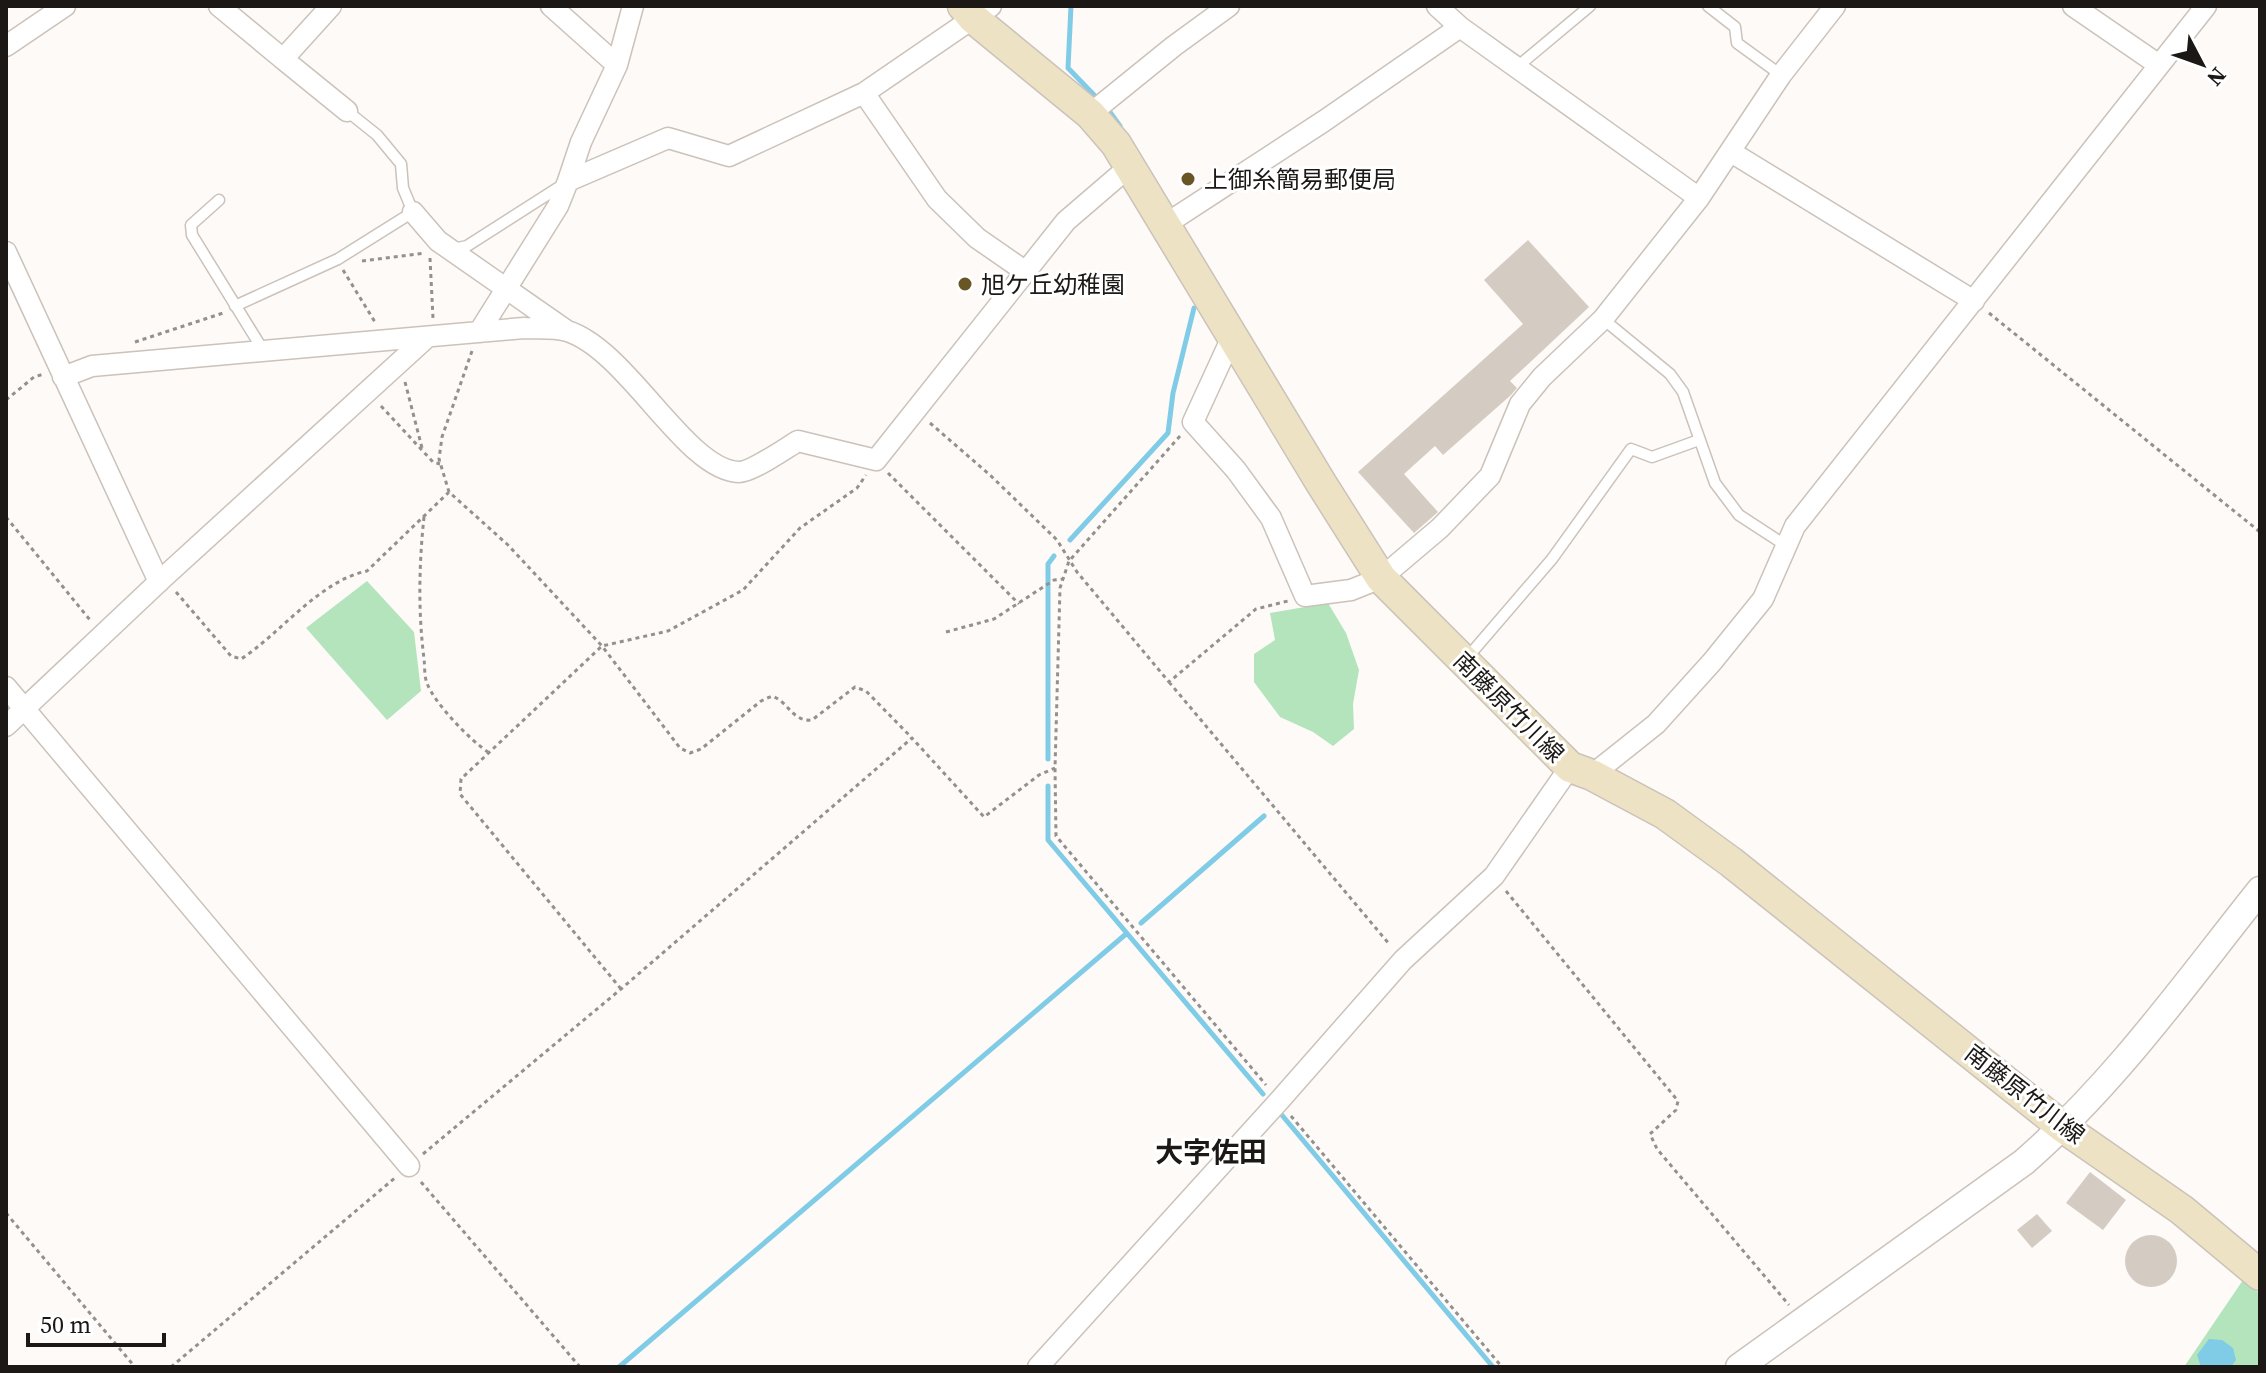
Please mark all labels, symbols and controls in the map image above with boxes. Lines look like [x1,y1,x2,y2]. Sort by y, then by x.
north arrow [2162,24,2242,104]
text: N [2201,61,2234,93]
place label: 上御糸簡易郵便局 [1204,163,1396,196]
marker: 上御糸簡易郵便局 [1179,170,1197,188]
place label: 旭ケ丘幼稚園 [981,268,1125,301]
marker: 旭ケ丘幼稚園 [956,275,974,293]
street label: 南藤原竹川線 [1446,644,1572,770]
street label: 南藤原竹川線 [1958,1037,2092,1151]
district label: 大字佐田 [1155,1133,1267,1171]
scale bar [28,1297,164,1347]
text: 50 m [40,1308,91,1341]

